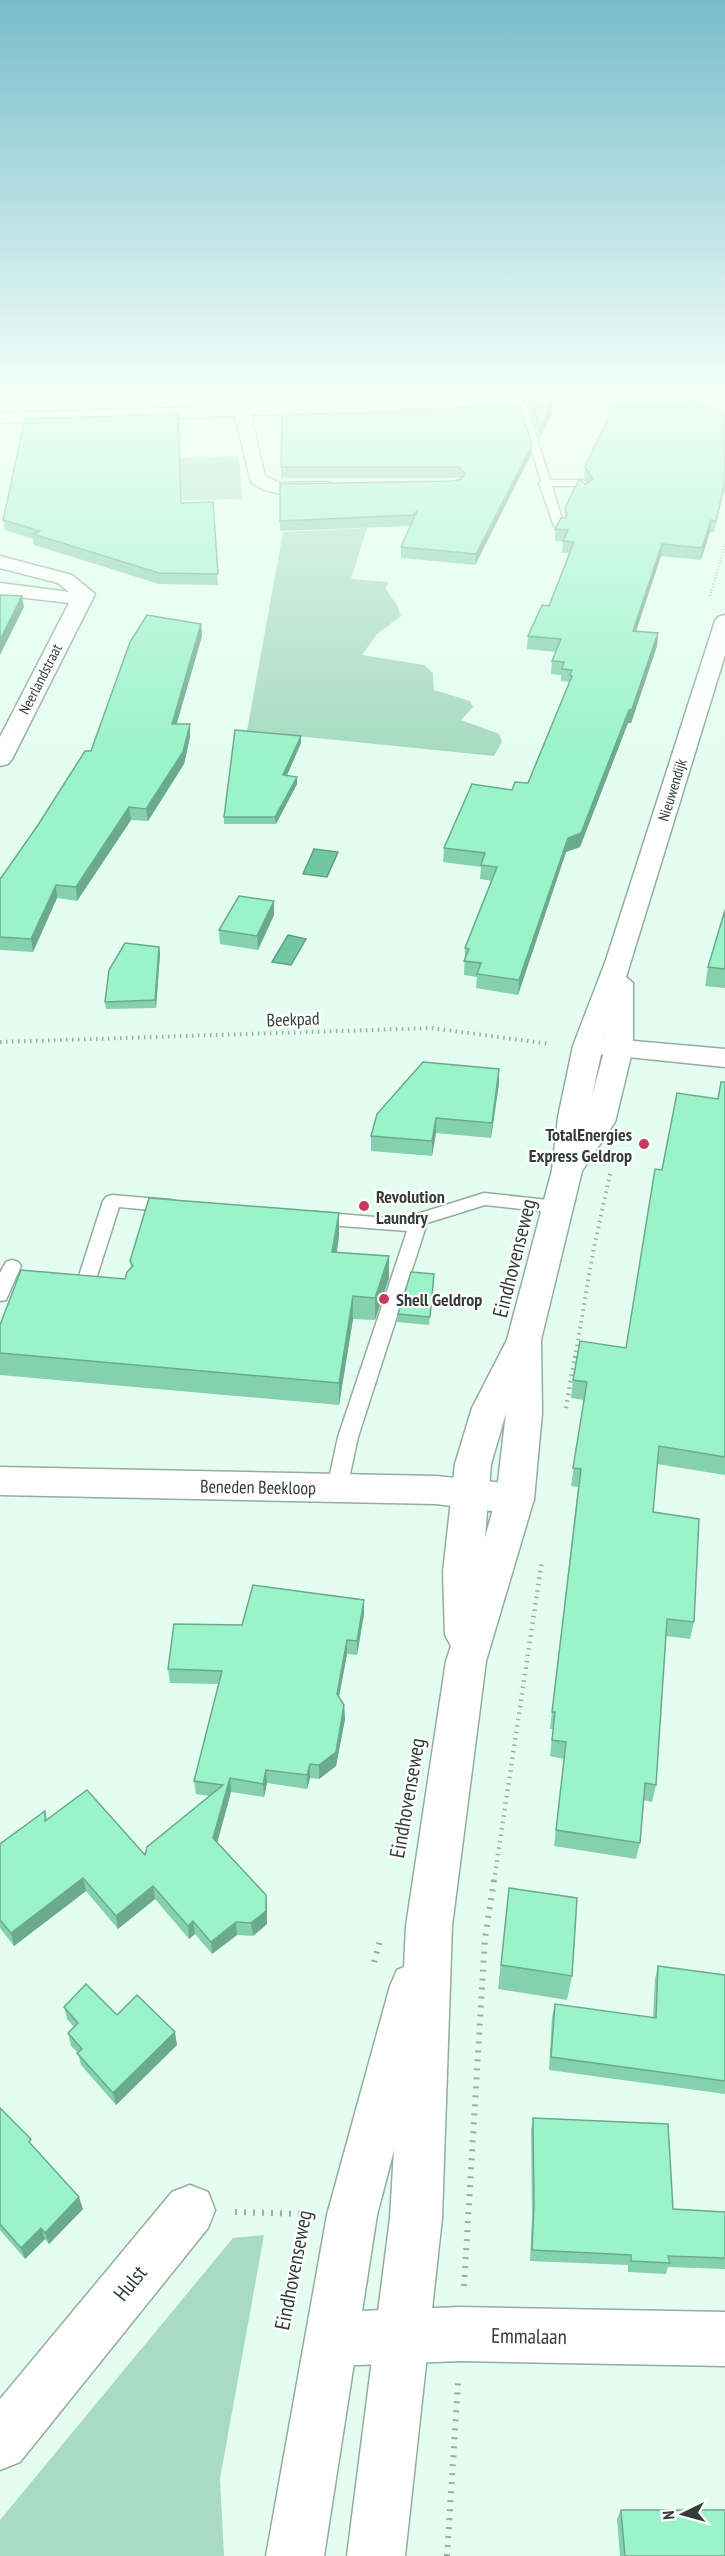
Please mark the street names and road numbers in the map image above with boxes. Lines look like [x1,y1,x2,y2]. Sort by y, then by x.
street label: Neerlandstraat [14,641,66,717]
street label: Nieuwendijk [654,756,691,824]
street label: Beekpad [266,1007,320,1031]
street label: Eindhovenseweg [486,1196,542,1320]
street label: Beneden Beekloop [200,1474,316,1500]
street label: Eindhovenseweg [383,1736,431,1860]
street label: Eindhovenseweg [268,2208,318,2332]
street label: Hulst [108,2260,153,2306]
street label: Emmalaan [491,2322,567,2350]

